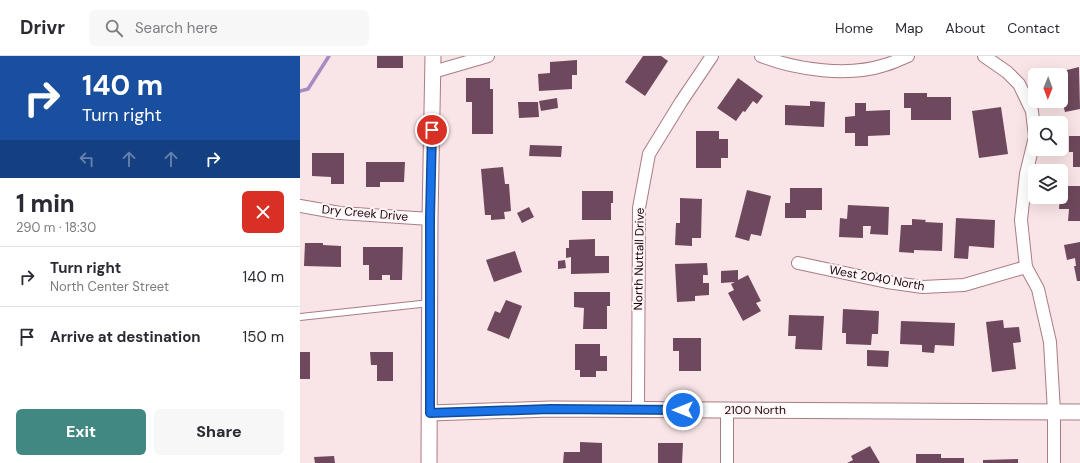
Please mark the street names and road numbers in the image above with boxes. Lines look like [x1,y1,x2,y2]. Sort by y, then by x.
street label: Dry Creek Drive [321,201,409,225]
street label: North Nuttall Drive [630,207,648,310]
street label: West 2040 North [828,262,926,294]
street label: 2100 North [724,402,786,418]

